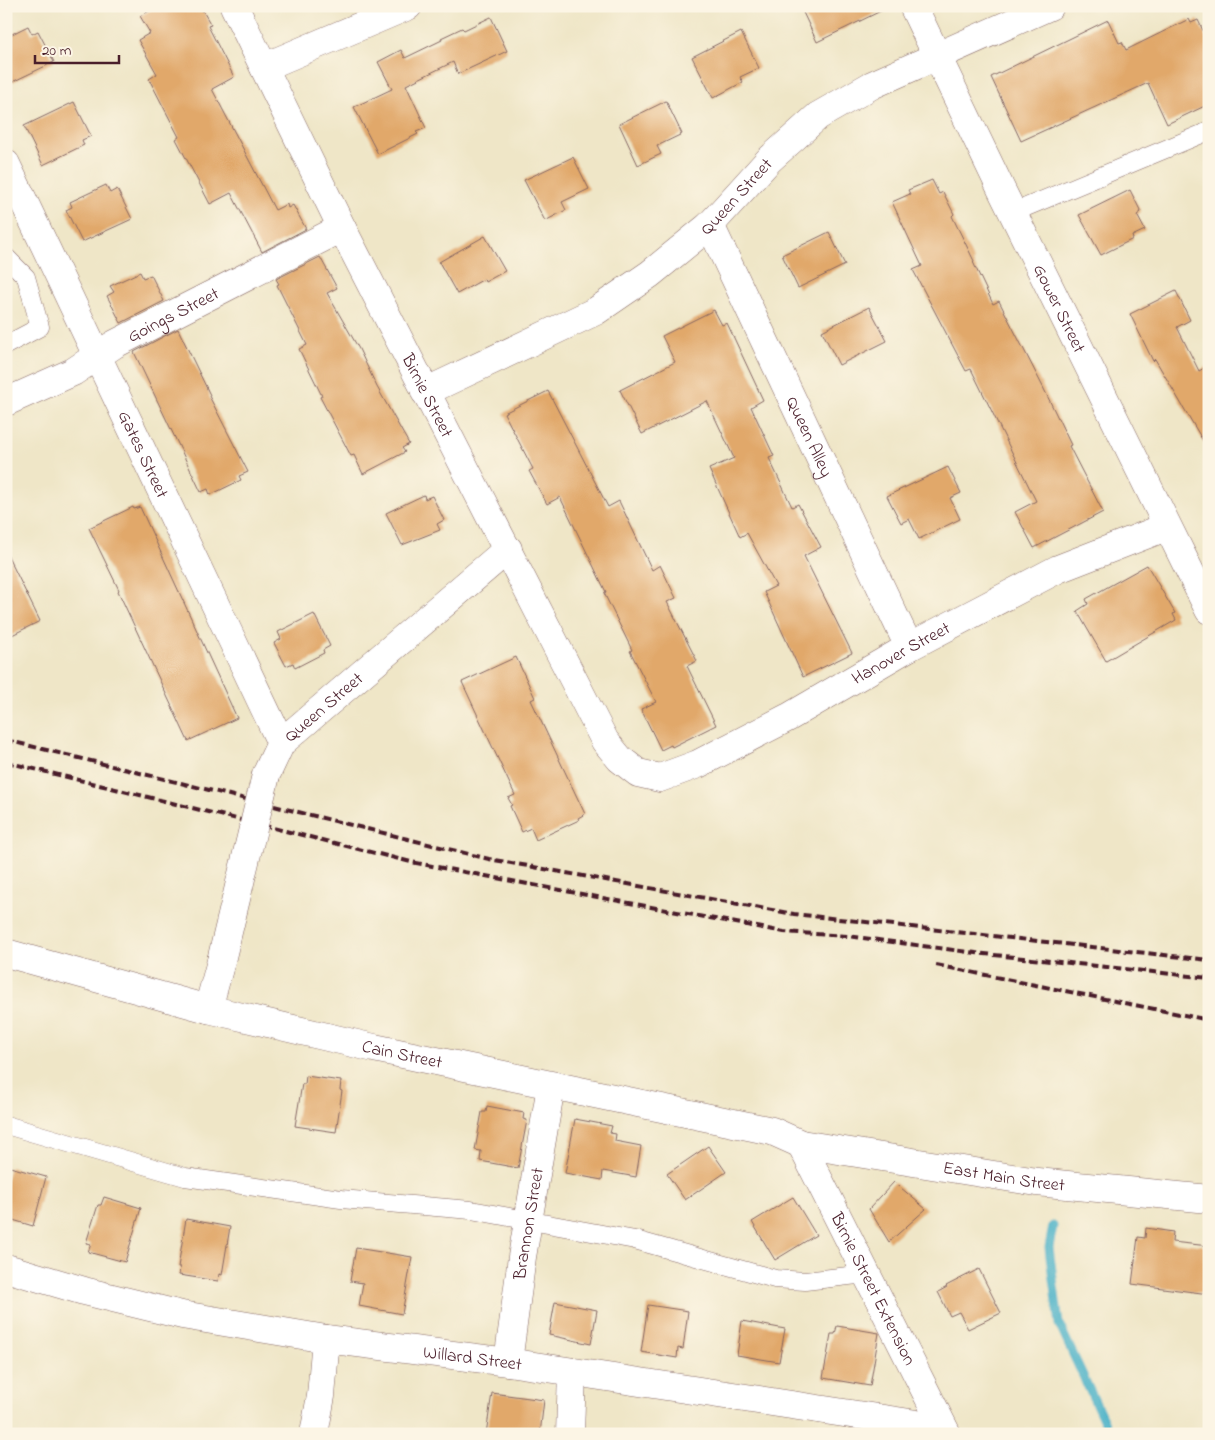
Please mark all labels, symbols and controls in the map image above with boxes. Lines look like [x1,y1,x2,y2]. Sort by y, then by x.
scale bar [35,32,119,64]
text: 20 m [42,40,72,62]
street label: Queen Street [696,153,780,243]
street label: Gower Street [1025,260,1091,358]
street label: Goings Street [123,282,224,350]
street label: Birnie Street [393,349,458,443]
street label: Queen Alley [778,393,838,482]
street label: Gates Street [110,407,174,503]
street label: Hanover Street [847,616,956,693]
street label: Queen Street [279,667,370,750]
street label: Cain Street [359,1035,444,1077]
street label: East Main Street [941,1156,1066,1200]
street label: Brannon Street [508,1166,552,1282]
street label: Birnie Street Extension [822,1208,922,1371]
street label: Willard Street [421,1340,524,1379]

